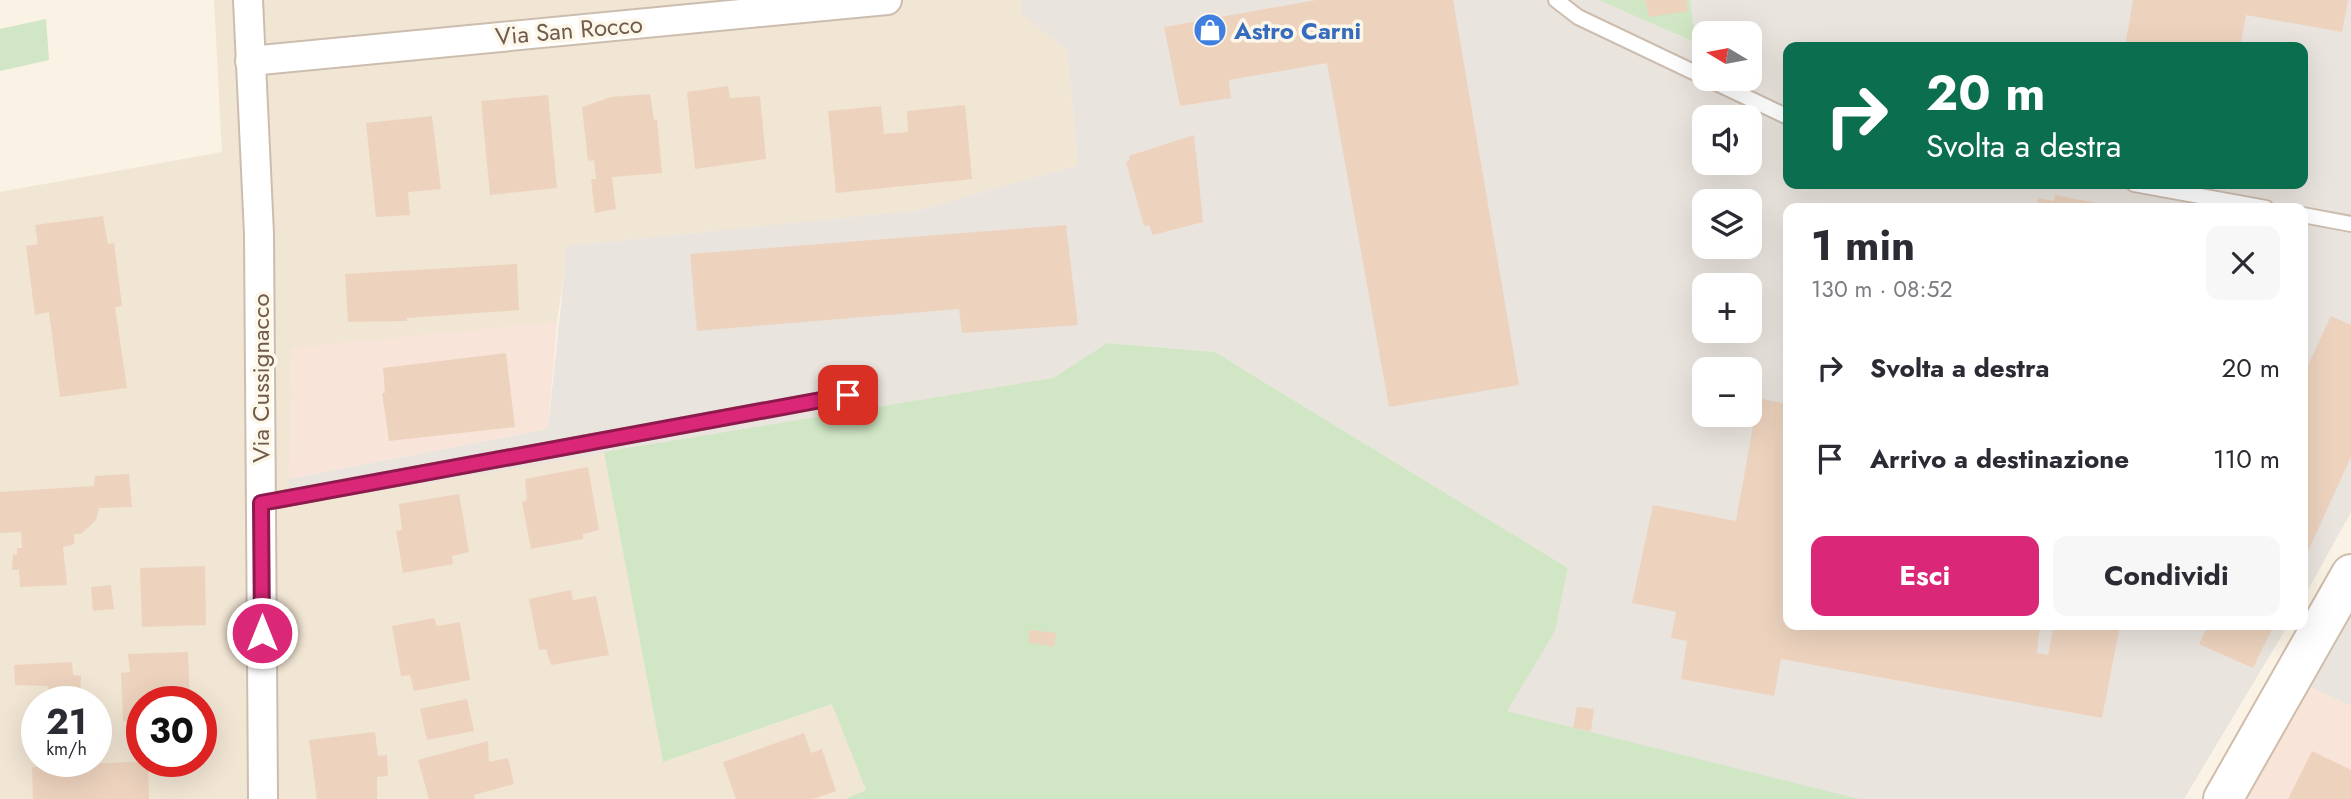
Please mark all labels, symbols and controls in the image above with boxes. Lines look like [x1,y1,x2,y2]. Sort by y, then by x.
street label: Via San Rocco [494,6,644,54]
shop icon: Astro Carni [1191,11,1229,49]
place label: Astro Carni [1233,13,1361,48]
north arrow [1692,21,1762,91]
map controls [1692,21,1762,427]
text: 20 m [1926,58,2045,128]
icon: right [1811,70,1902,161]
button: sound [1692,105,1762,175]
text: Svolta a destra [1926,123,2121,169]
button: layers [1692,189,1762,259]
text: 1 min [1811,215,1915,276]
button: close [2206,226,2280,300]
text: 130 m · 08:52 [1811,272,1953,306]
button: + [1692,273,1762,343]
street label: Via Cussignacco [243,293,278,463]
icon: right [1811,349,1849,387]
text: Svolta a destra [1870,349,2050,387]
text: 20 m [2222,349,2280,387]
button: − [1692,357,1762,427]
pin [818,365,878,425]
icon: arrive [829,376,867,414]
icon: arrive [1811,440,1849,478]
text: Arrivo a destinazione [1870,440,2129,478]
text: 110 m [2213,440,2280,478]
button: Esci [1811,536,2039,616]
button: Condividi [2053,536,2280,616]
position arrow [225,596,299,670]
speed limit sign: 30 [126,686,217,777]
text: 21 [46,697,87,747]
text: km/h [46,736,87,762]

